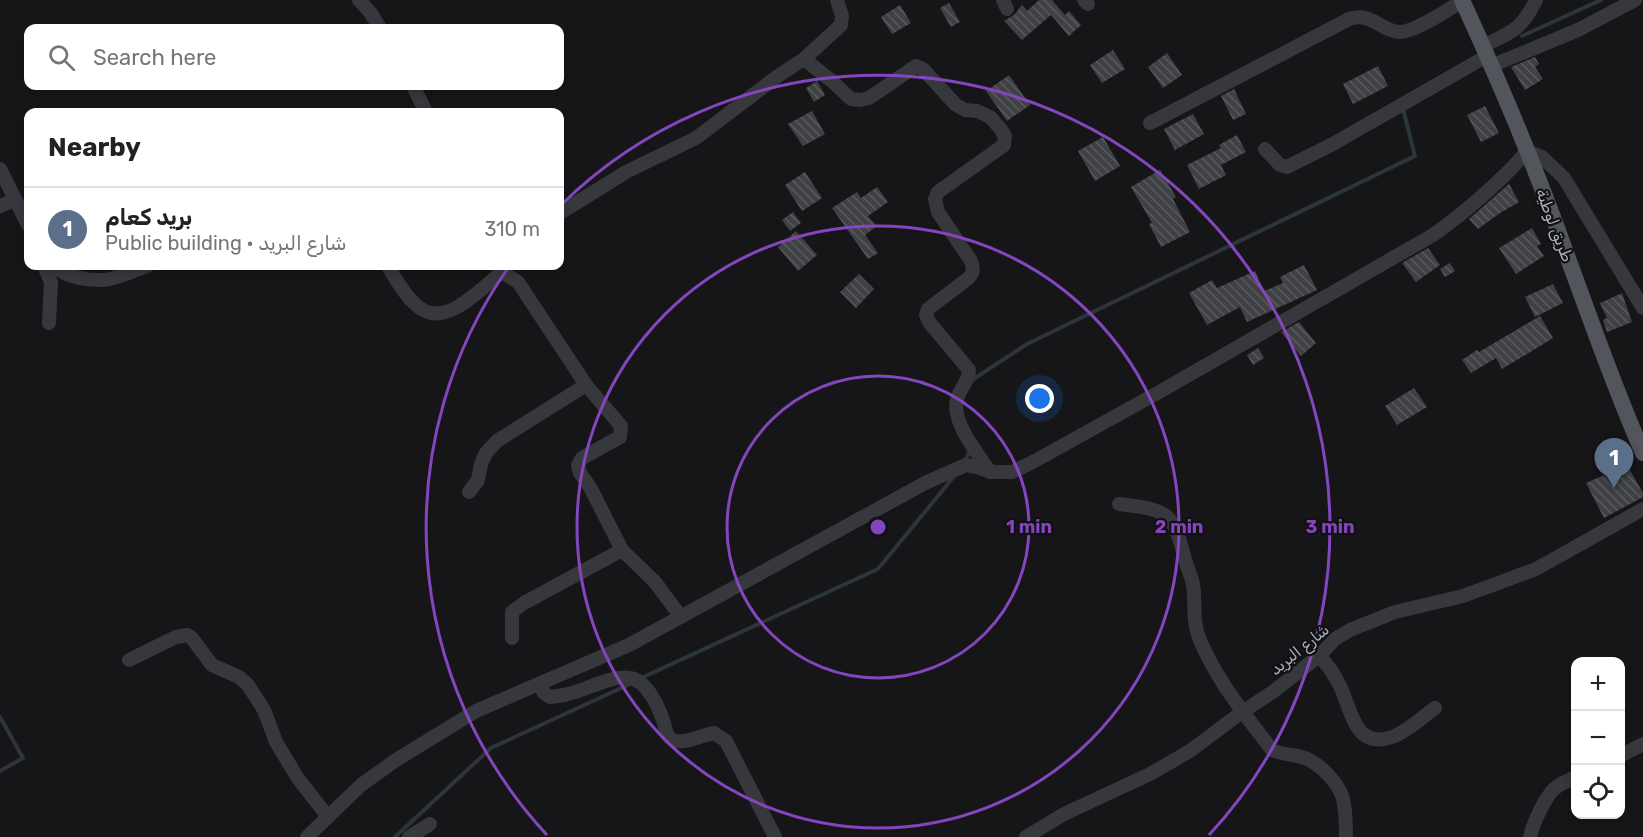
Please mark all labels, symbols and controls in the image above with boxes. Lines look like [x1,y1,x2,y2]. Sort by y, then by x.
search box [24,24,564,90]
icon: search [45,41,78,74]
text: Search here [93,44,216,71]
text: Nearby [48,132,141,163]
street label: طريق لوطية [1531,186,1577,265]
text: بريد كعام [105,204,192,231]
text: 1 [63,217,72,241]
text: 310 m [484,217,540,241]
text: Public building · شارع البريد [105,231,347,255]
your location [1025,384,1054,413]
pin: 1 [1594,438,1634,488]
text: 1 min [1006,516,1052,538]
text: 2 min [1155,516,1203,538]
text: 3 min [1306,516,1354,538]
centre of rings [868,517,888,537]
street label: شارع البريد [1266,620,1334,681]
map controls [1571,657,1625,819]
button: + [1571,657,1625,711]
button: − [1571,711,1625,765]
button: locate [1571,765,1625,819]

